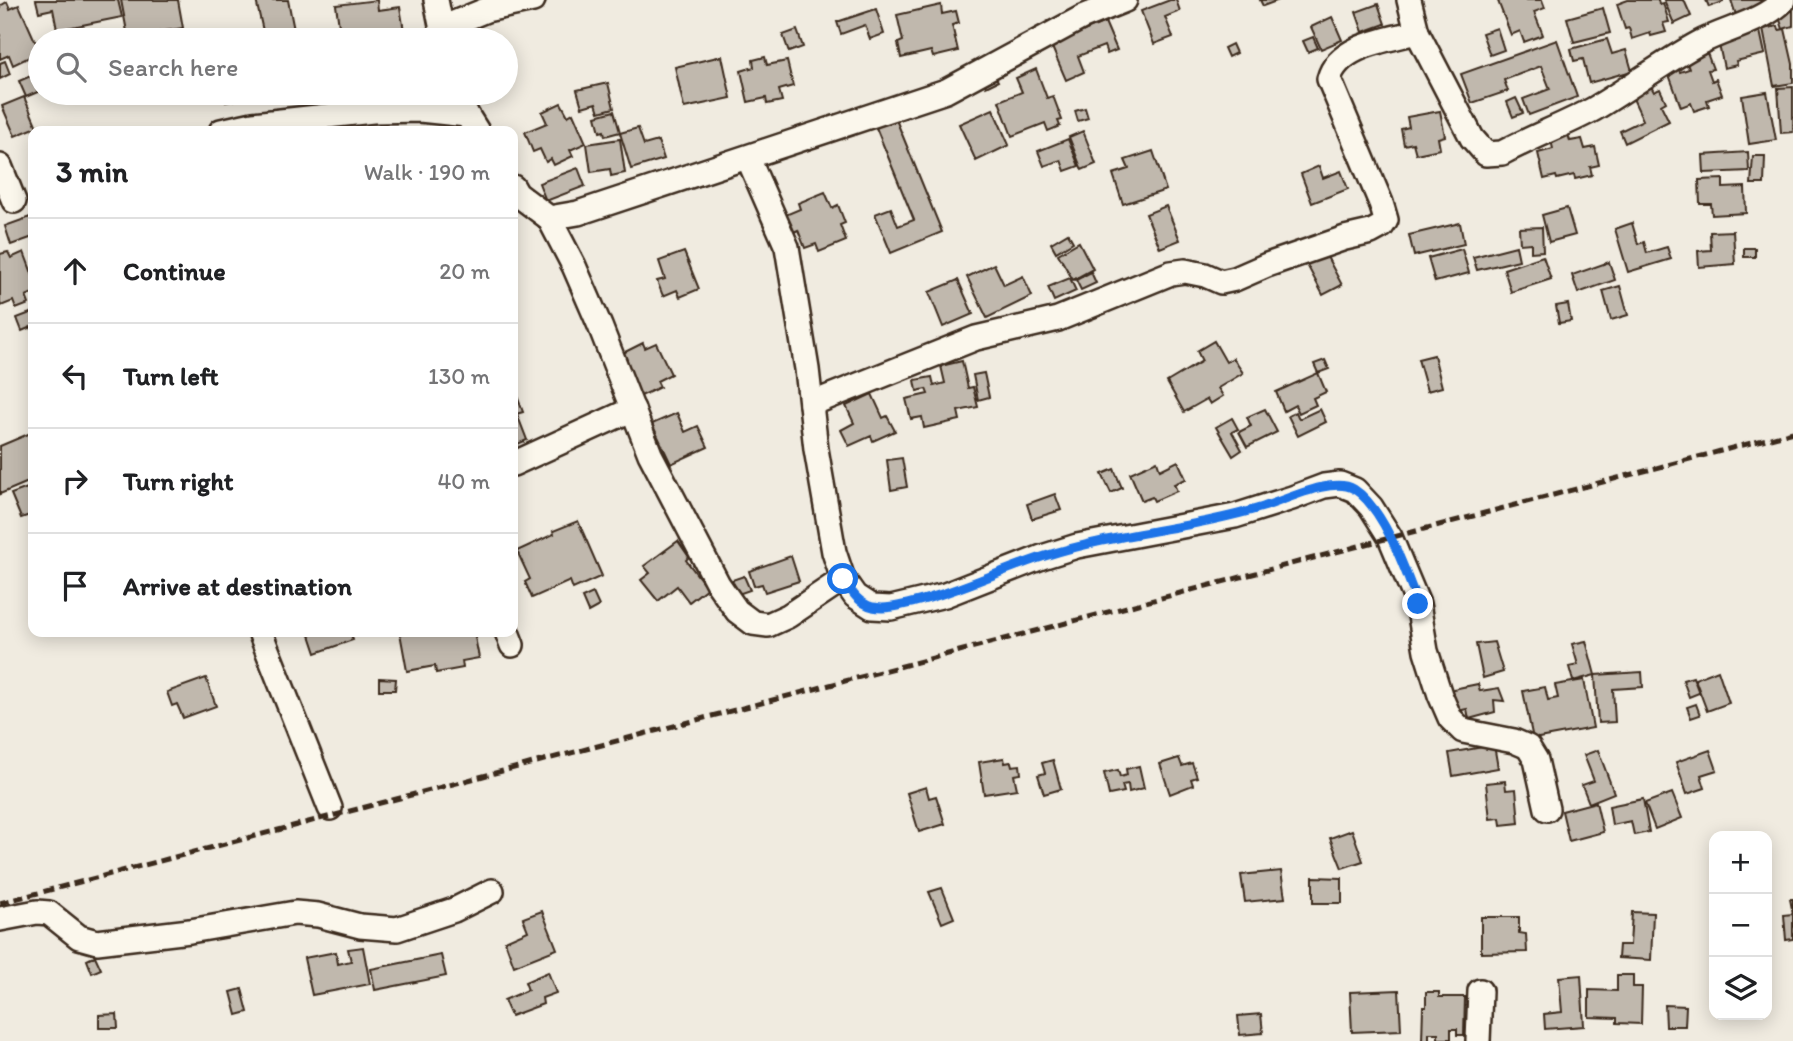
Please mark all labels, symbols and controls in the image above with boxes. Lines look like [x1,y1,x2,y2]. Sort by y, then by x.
search box [28,28,518,105]
icon: search [52,48,90,86]
text: Search here [108,51,238,83]
text: 3 min [56,153,128,190]
text: Walk · 190 m [364,158,490,186]
icon: ahead [56,252,94,290]
text: Continue [123,255,226,287]
text: 20 m [439,257,490,285]
icon: left [56,357,94,395]
text: Turn left [123,360,219,392]
text: 130 m [428,362,490,390]
icon: right [56,462,94,500]
text: Turn right [123,465,234,497]
text: 40 m [437,467,490,495]
route start [827,563,858,594]
icon: arrive [56,567,94,605]
text: Arrive at destination [123,570,352,602]
route end [1402,588,1433,619]
map controls [1709,831,1772,1020]
button: + [1709,831,1772,894]
button: − [1709,894,1772,957]
button: layers [1709,957,1772,1020]

